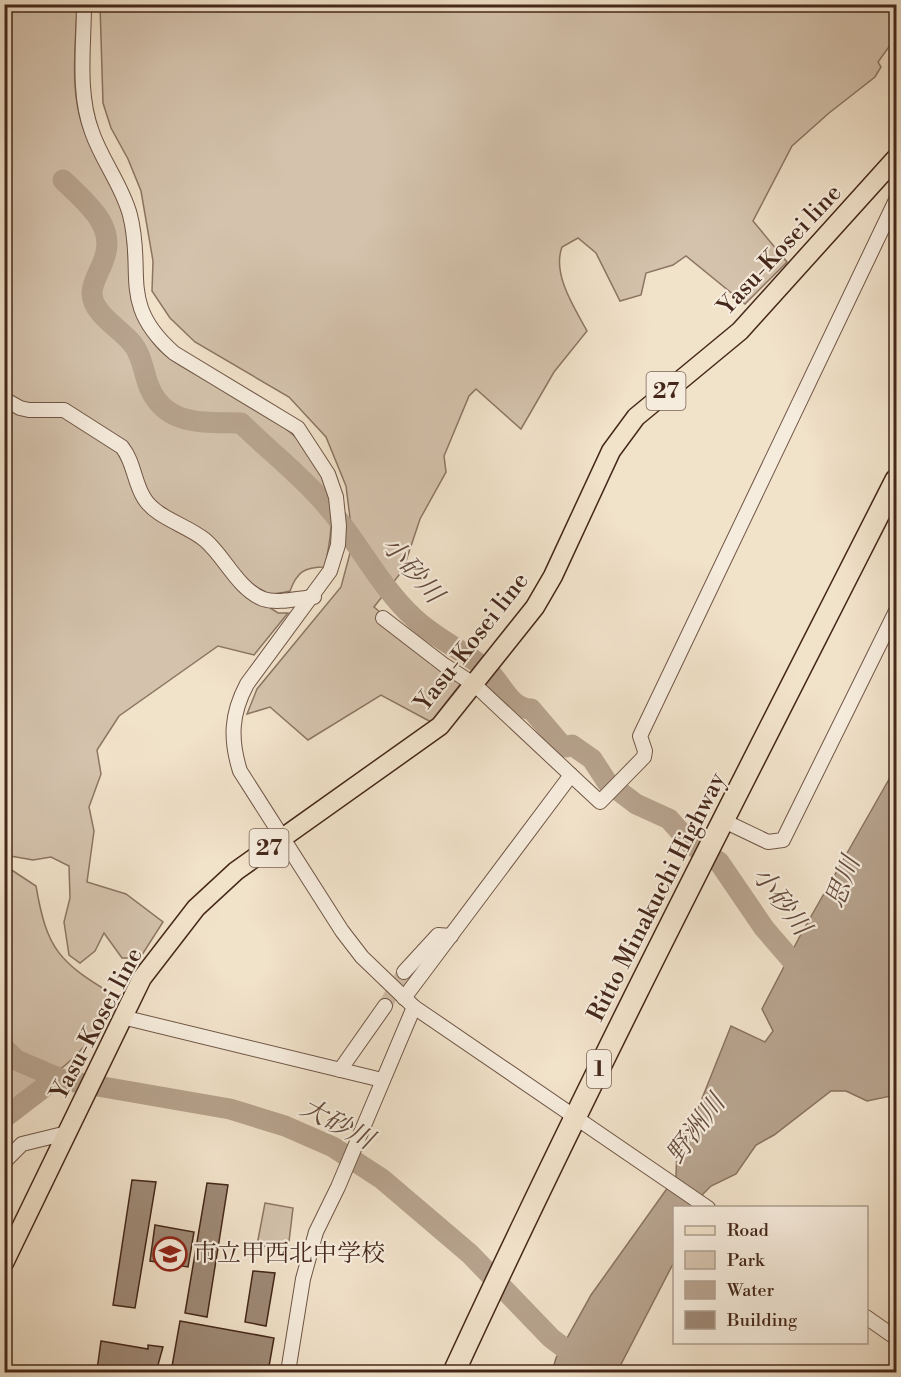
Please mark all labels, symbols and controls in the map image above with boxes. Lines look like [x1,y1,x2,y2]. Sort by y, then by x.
street label: Yasu-Kosei line [710,178,848,323]
road number: 27 [646,372,686,410]
water label: 小砂川 [374,530,452,612]
street label: Yasu-Kosei line [407,567,536,719]
street label: Ritto Minakuchi Highway [581,767,733,1026]
road number: 27 [250,829,288,867]
water label: 思川 [819,849,868,912]
water label: 小砂川 [745,860,819,944]
street label: Yasu-Kosei line [43,943,150,1107]
road number: 1 [587,1050,611,1088]
water label: 野洲川 [660,1086,734,1170]
water label: 大砂川 [295,1092,382,1158]
legend [673,1206,868,1344]
text: Road [727,1219,770,1242]
school or university icon: 市立甲西北中学校 [152,1236,188,1272]
place label: 市立甲西北中学校 [193,1239,385,1269]
text: Park [727,1249,766,1272]
text: Water [726,1279,775,1302]
text: Building [726,1309,798,1332]

